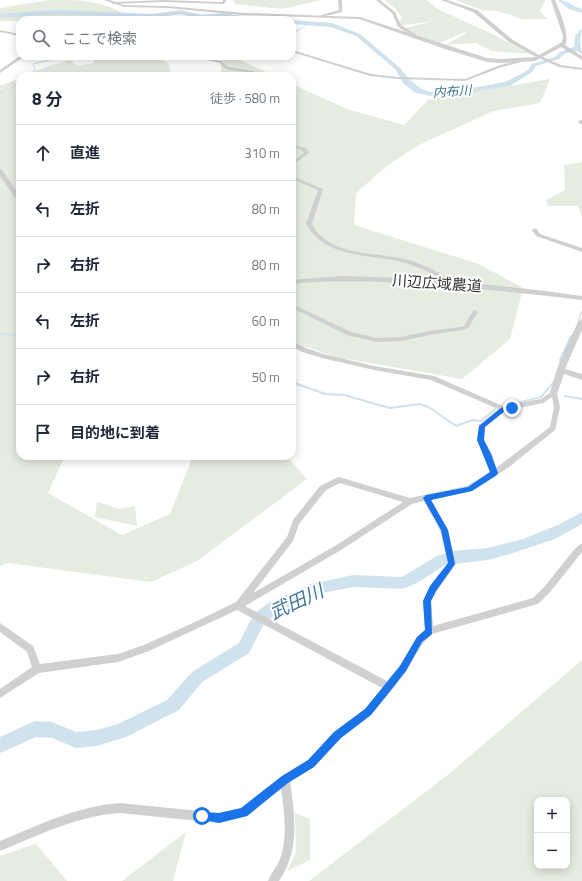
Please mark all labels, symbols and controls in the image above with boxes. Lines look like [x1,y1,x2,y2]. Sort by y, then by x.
search box [16,16,296,60]
icon: search [30,27,52,49]
text: ここで検索 [62,27,137,50]
water label: 内布川 [432,80,474,102]
text: 8 分 [32,86,62,112]
text: 徒歩 · 580 m [210,88,280,108]
text: 直進 [70,141,100,164]
icon: ahead [32,142,54,164]
text: 310 m [244,143,280,163]
text: 左折 [70,197,100,220]
icon: left [32,198,54,220]
text: 80 m [252,199,280,219]
text: 右折 [70,253,100,276]
icon: right [32,254,54,276]
text: 80 m [252,255,280,275]
street label: 川辺広域農道 [391,268,483,298]
text: 左折 [70,309,100,332]
icon: left [32,310,54,332]
text: 60 m [252,311,280,331]
text: 右折 [70,365,100,388]
icon: right [32,366,54,388]
text: 50 m [252,367,280,387]
route end [503,399,521,417]
text: 目的地に到着 [70,421,160,444]
icon: arrive [32,422,54,444]
water label: 武田川 [264,575,330,626]
map controls [534,797,570,869]
button: + [534,797,570,833]
route start [193,807,211,825]
button: − [534,833,570,869]

